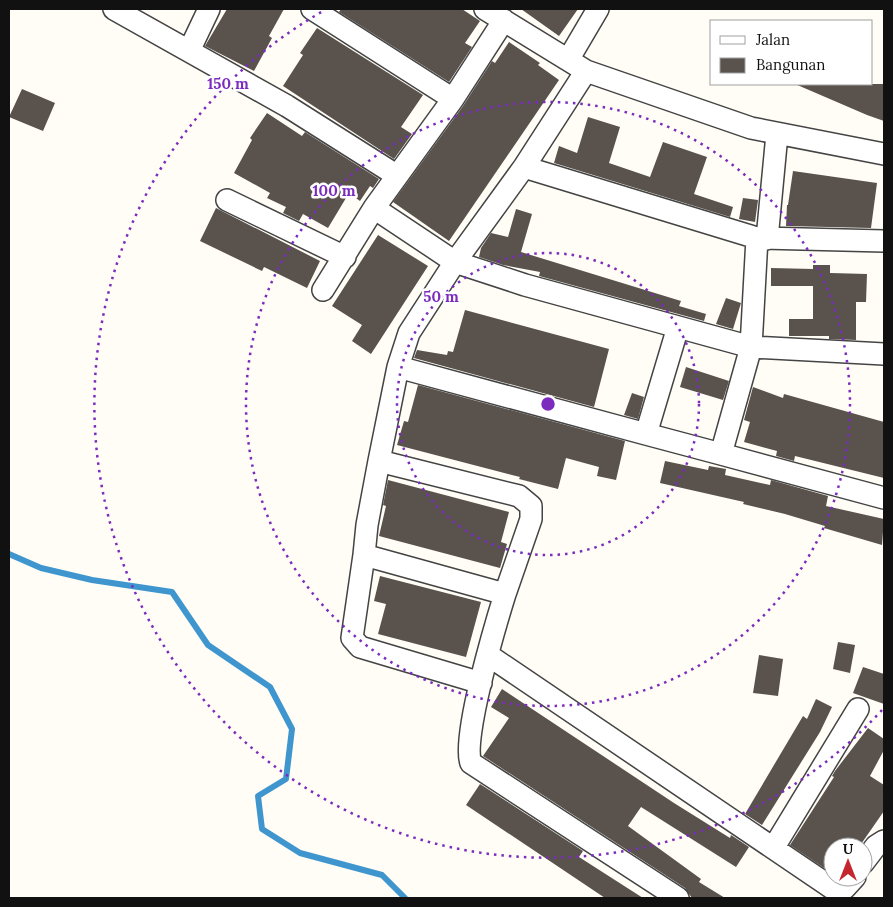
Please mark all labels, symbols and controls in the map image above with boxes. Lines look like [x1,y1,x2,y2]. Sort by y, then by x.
legend [710,20,873,85]
text: Jalan [755,30,790,49]
text: Bangunan [756,55,825,74]
text: 150 m [207,74,249,93]
text: 100 m [313,181,356,200]
text: 50 m [423,287,459,306]
centre of rings [539,395,557,413]
north arrow [823,837,873,887]
text: U [843,840,854,858]

